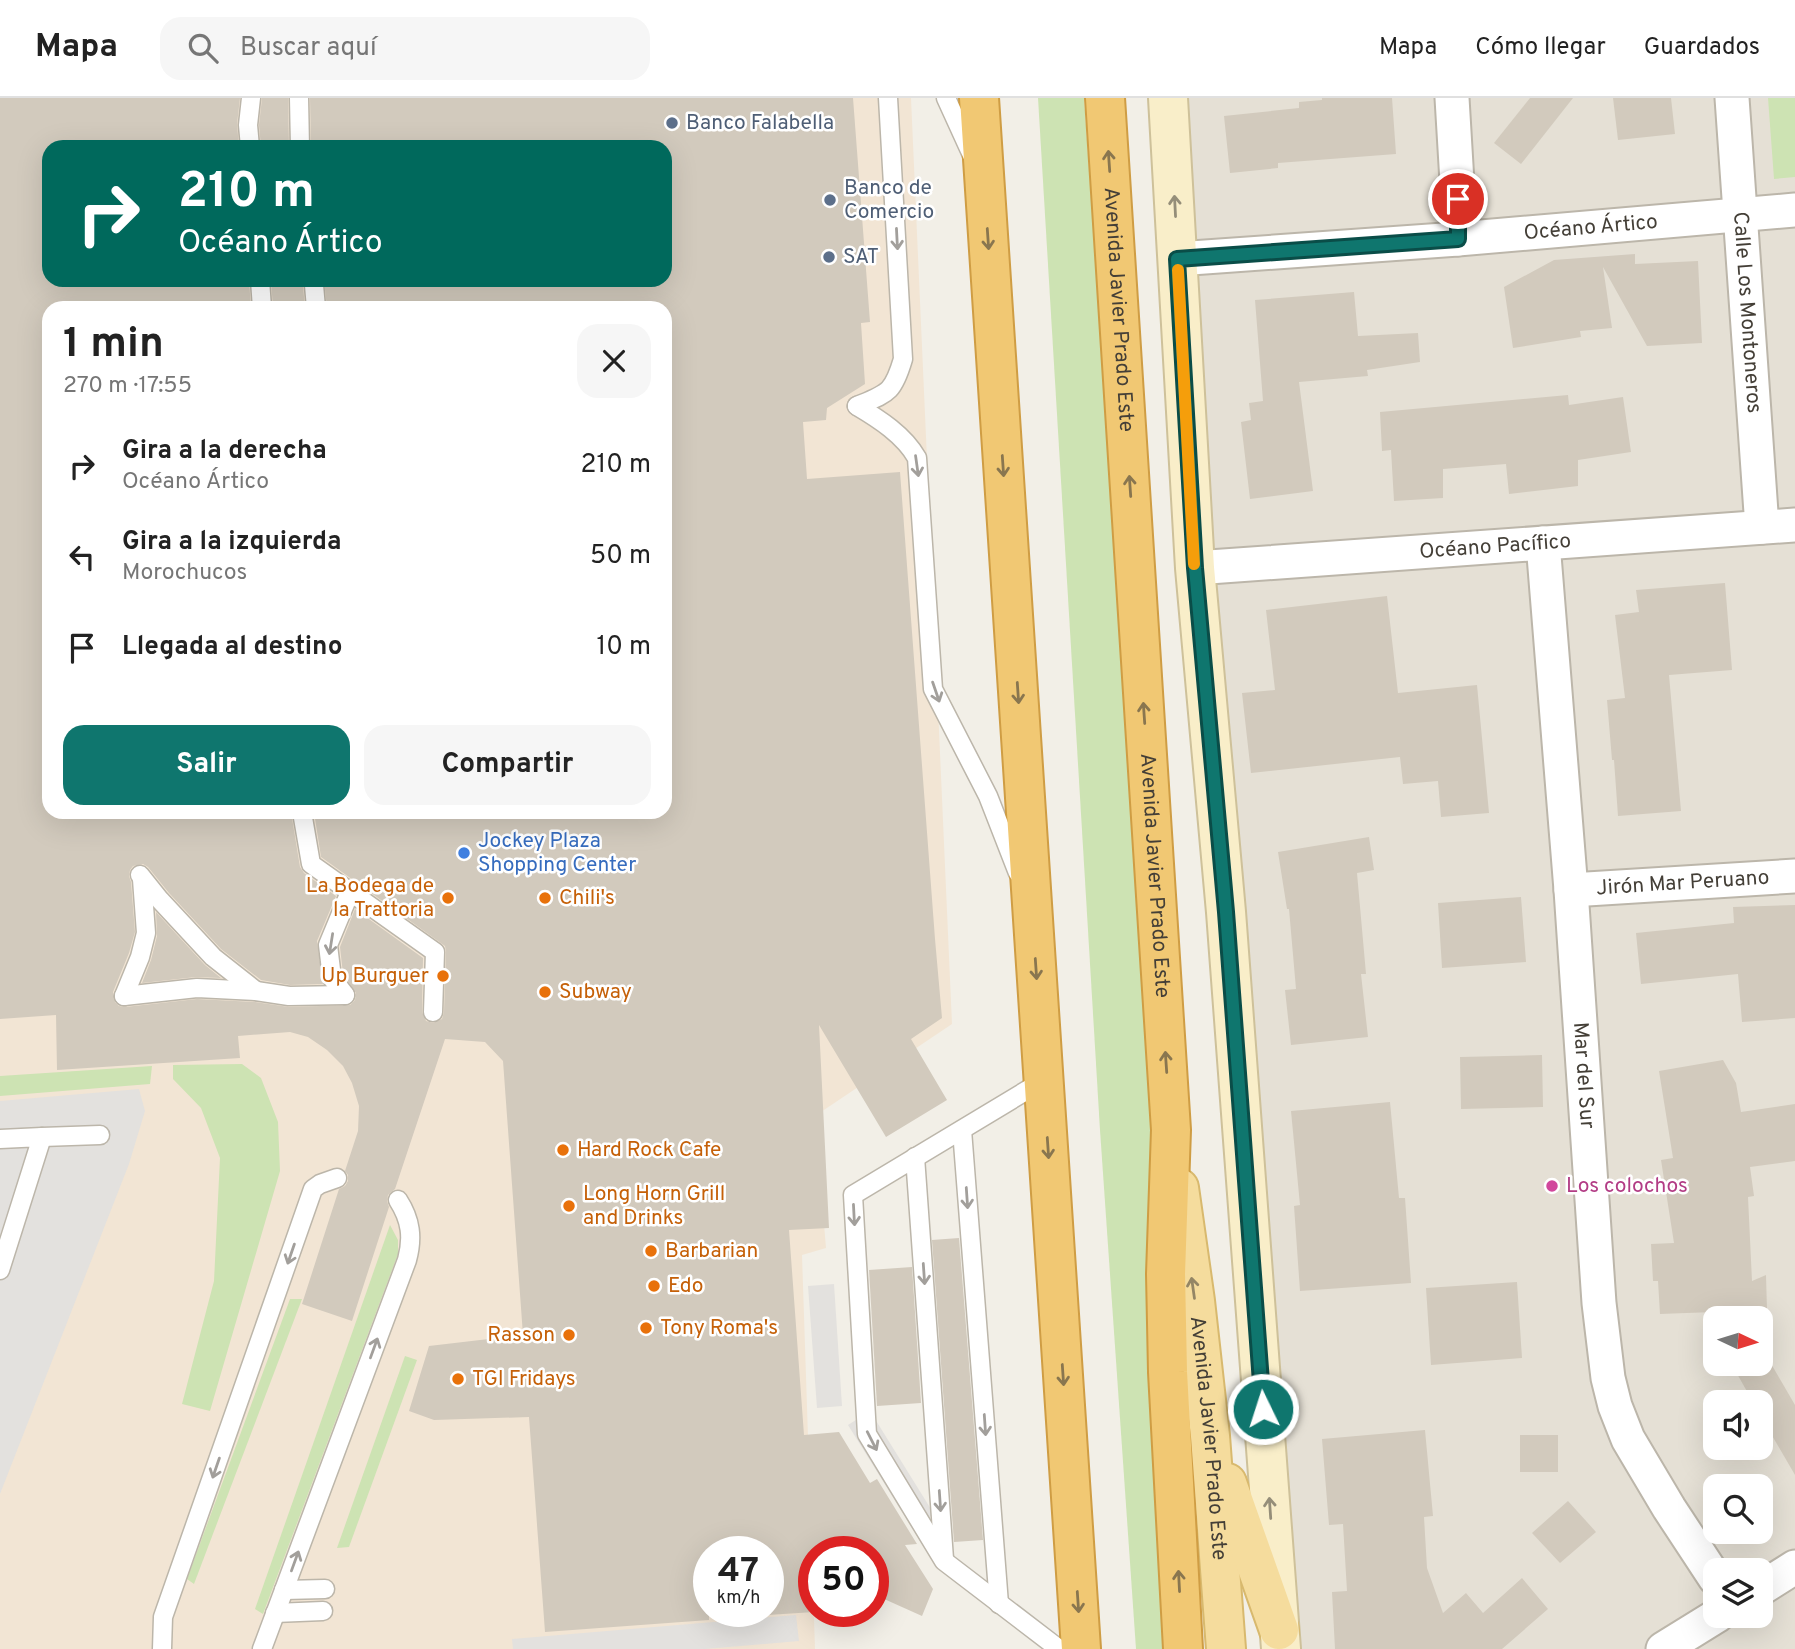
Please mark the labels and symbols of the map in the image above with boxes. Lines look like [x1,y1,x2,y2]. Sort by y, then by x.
place label: Banco Falabella [686,110,834,137]
marker: Banco Falabella [664,115,680,131]
one-way arrow [1103,150,1116,173]
pin [1428,169,1488,229]
place label: Banco de Comercio [844,175,934,226]
street label: Avenida Javier Prado Este [1097,186,1140,433]
marker: Banco de Comercio [822,192,838,208]
one-way arrow [1168,195,1181,218]
street label: Océano Ártico [1523,208,1659,247]
street label: Calle Los Montoneros [1726,211,1768,414]
one-way arrow [890,228,903,251]
one-way arrow [981,228,994,251]
place label: SAT [843,244,879,271]
marker: SAT [821,249,837,265]
one-way arrow [911,454,924,477]
one-way arrow [997,455,1010,477]
one-way arrow [1123,475,1136,498]
street label: Océano Pacífico [1418,528,1572,565]
one-way arrow [931,680,943,702]
one-way arrow [1012,682,1025,704]
one-way arrow [1137,702,1150,725]
street label: Avenida Javier Prado Este [1133,752,1176,999]
place label: Jockey Plaza Shopping Center [478,828,636,879]
marker: Jockey Plaza Shopping Center [456,845,472,861]
street label: Jirón Mar Peruano [1595,864,1770,902]
place label: La Bodega de la Trattoria [306,873,434,924]
place label: Chili's [559,885,615,912]
marker: La Bodega de la Trattoria [440,890,456,906]
marker: Chili's [537,890,553,906]
one-way arrow [324,932,337,955]
one-way arrow [1030,958,1043,980]
place label: Up Burguer [321,963,429,990]
marker: Up Burguer [435,968,451,984]
place label: Subway [559,979,632,1006]
marker: Subway [537,984,553,1000]
street label: Mar del Sur [1566,1021,1601,1130]
one-way arrow [1159,1051,1172,1074]
one-way arrow [1042,1136,1055,1158]
place label: Hard Rock Cafe [577,1137,721,1164]
marker: Hard Rock Cafe [555,1142,571,1158]
place label: Los colochos [1566,1173,1688,1200]
marker: Los colochos [1544,1178,1560,1194]
place label: Long Horn Grill and Drinks [583,1181,725,1232]
one-way arrow [961,1186,974,1209]
marker: Long Horn Grill and Drinks [561,1198,577,1214]
one-way arrow [848,1203,861,1226]
place label: Barbarian [665,1238,758,1265]
one-way arrow [284,1242,296,1264]
marker: Barbarian [643,1243,659,1259]
one-way arrow [917,1262,930,1285]
place label: Edo [668,1273,703,1300]
one-way arrow [1186,1277,1199,1300]
marker: Edo [646,1278,662,1294]
north arrow [1703,1306,1773,1376]
place label: Tony Roma's [660,1315,778,1342]
street label: Avenida Javier Prado Este [1183,1315,1233,1561]
marker: Tony Roma's [638,1320,654,1336]
place label: Rasson [487,1322,555,1349]
marker: Rasson [561,1327,577,1343]
one-way arrow [369,1338,382,1360]
one-way arrow [1057,1363,1070,1385]
place label: TGI Fridays [472,1366,576,1393]
marker: TGI Fridays [450,1371,466,1387]
position arrow [1226,1372,1300,1446]
one-way arrow [979,1413,992,1436]
one-way arrow [866,1430,880,1450]
one-way arrow [208,1457,221,1479]
one-way arrow [934,1489,947,1512]
one-way arrow [1263,1497,1276,1519]
speed limit sign: 50 [798,1536,889,1627]
one-way arrow [290,1551,302,1573]
one-way arrow [1173,1570,1186,1593]
one-way arrow [1072,1590,1085,1612]

